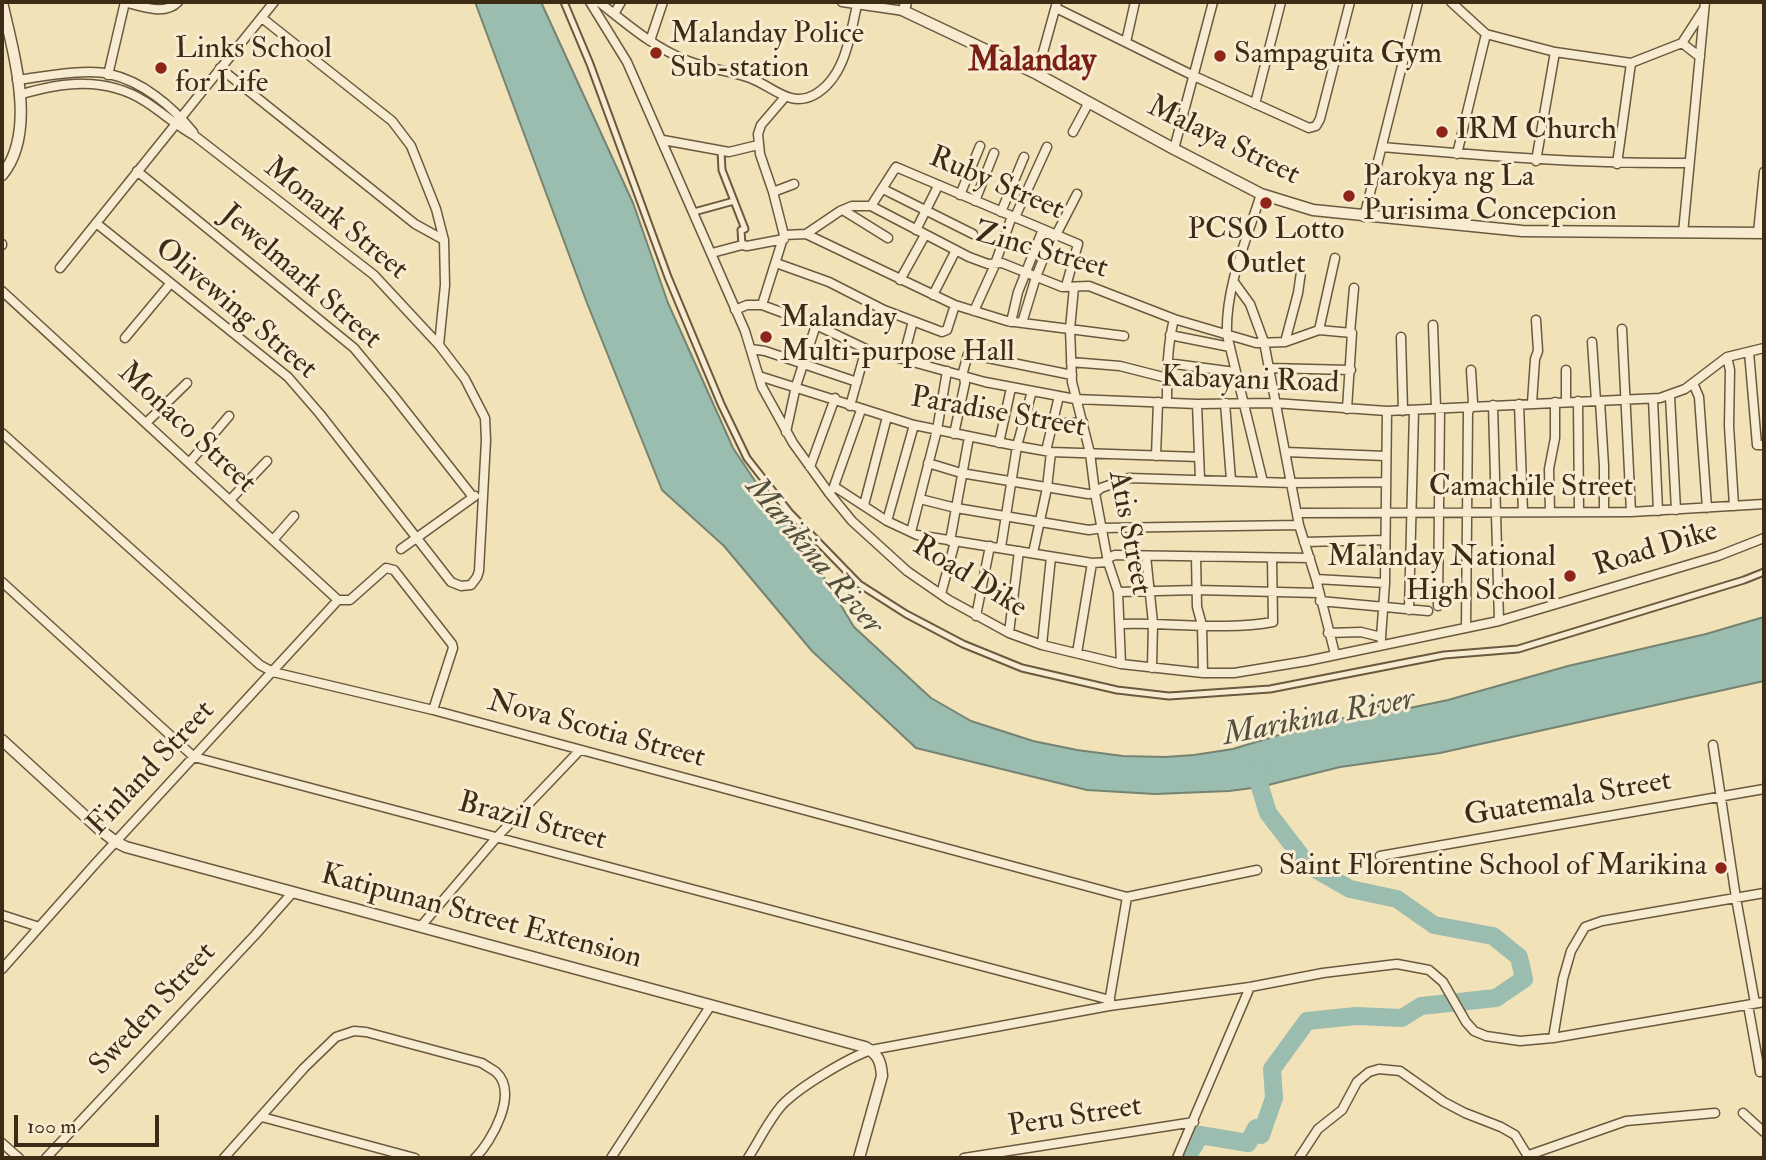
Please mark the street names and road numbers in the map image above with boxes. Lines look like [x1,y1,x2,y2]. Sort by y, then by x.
street label: Malaya Street [1141,90,1305,194]
street label: Ruby Street [923,140,1069,230]
street label: Monark Street [256,151,414,289]
street label: Jewelmark Street [212,198,388,358]
street label: Zinc Street [970,216,1112,288]
street label: Olivewing Street [147,232,323,388]
street label: Monaco Street [109,356,263,502]
street label: Kabayani Road [1160,361,1340,403]
street label: Paradise Street [908,381,1088,447]
street label: Atis Street [1098,468,1158,598]
street label: Camachile Street [1429,471,1633,507]
street label: Road Dike [1590,514,1722,586]
street label: Road Dike [905,529,1033,627]
street label: Nova Scotia Street [483,685,709,777]
street label: Finland Street [81,694,223,844]
street label: Guatemala Street [1462,764,1674,836]
street label: Brazil Street [454,786,610,860]
street label: Katipunan Street Extension [317,858,645,978]
street label: Sweden Street [83,936,225,1084]
street label: Peru Street [1006,1090,1144,1146]

